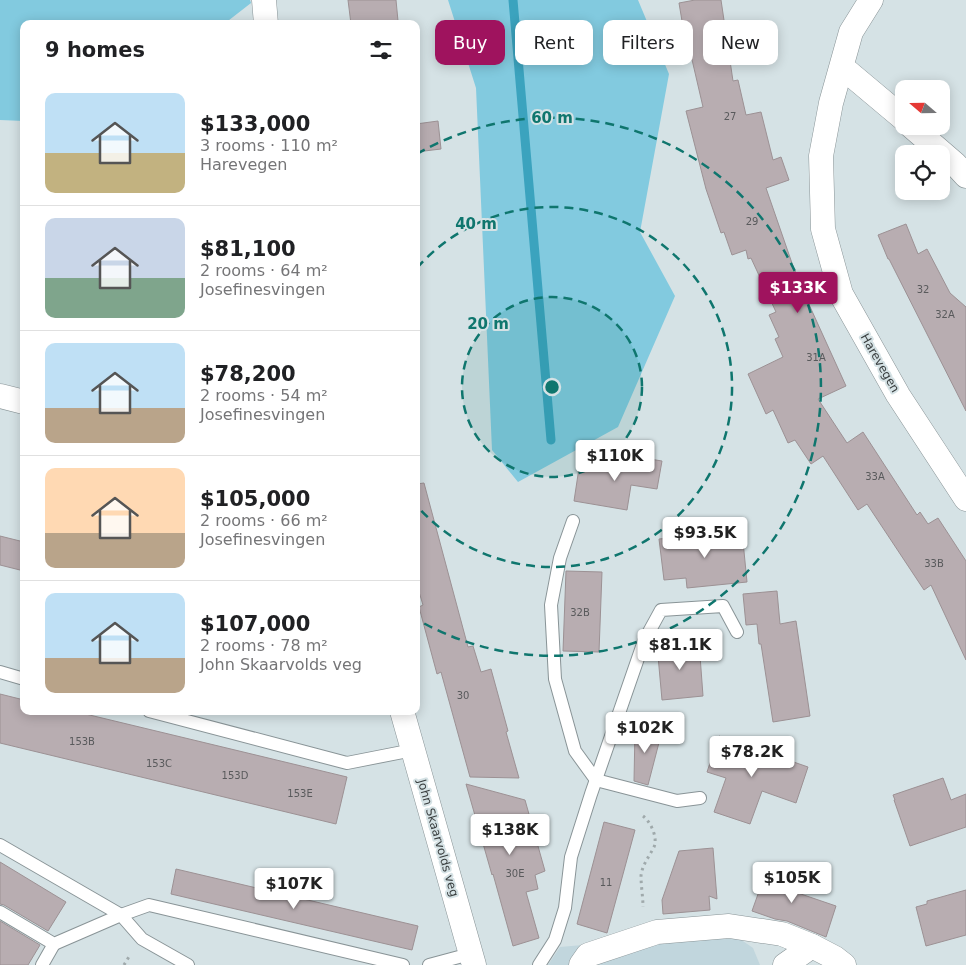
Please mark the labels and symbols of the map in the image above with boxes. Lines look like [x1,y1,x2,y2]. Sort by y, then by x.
north arrow [895,80,950,135]
text: 60 m [531,109,573,127]
house number: 27 [724,111,736,122]
text: 40 m [455,215,497,233]
house number: 29 [746,216,758,227]
pin: $133K [763,272,833,314]
house number: 32 [917,284,929,295]
house number: 32A [935,309,955,320]
text: 20 m [467,315,509,333]
street label: Harevegen [858,331,902,395]
house number: 31A [806,352,826,363]
centre of rings [543,378,561,396]
pin: $110K [580,440,650,482]
house number: 33A [865,471,885,482]
pin: $93.5K [664,516,746,559]
house number: 33B [924,558,944,569]
house number: 32B [570,607,590,618]
pin: $81.1K [639,628,721,671]
house number: 30 [457,690,469,701]
pin: $102K [610,712,680,754]
house number: 153B [69,736,95,747]
pin: $78.2K [711,736,793,778]
house number: 153C [146,758,172,769]
house number: 153D [222,770,249,781]
street label: John Skaarvolds veg [414,777,461,898]
house number: 153E [287,788,313,799]
pin: $138K [475,814,545,856]
pin: $105K [757,862,827,904]
pin: $107K [259,868,329,910]
house number: 30E [505,868,525,879]
house number: 11 [600,877,612,888]

